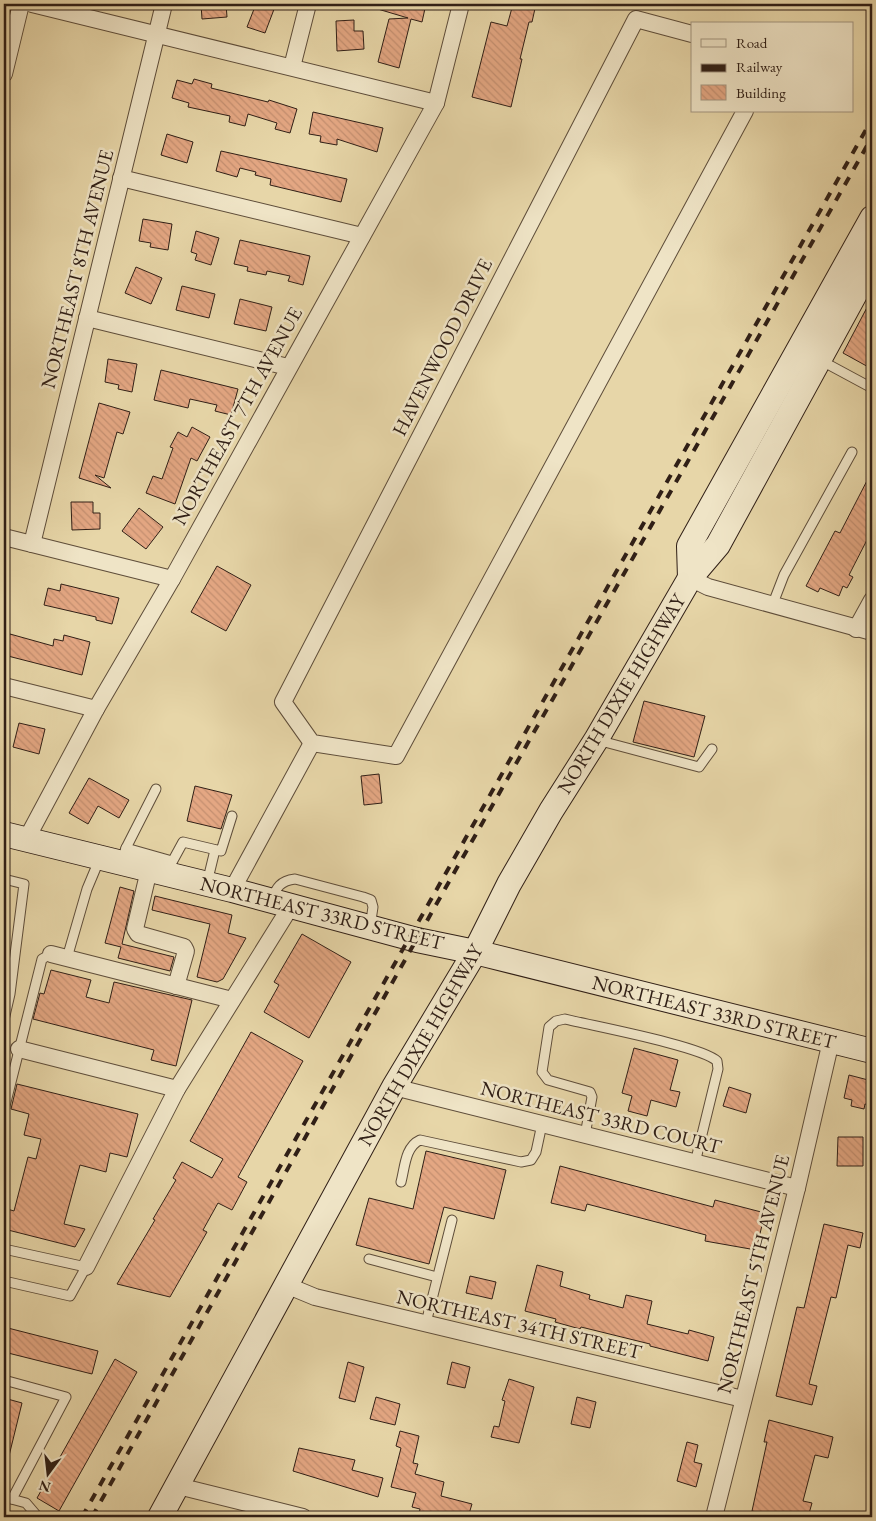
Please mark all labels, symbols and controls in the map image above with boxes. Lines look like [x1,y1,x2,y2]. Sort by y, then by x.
legend [691,22,854,112]
text: Road [736,33,768,52]
text: Railway [736,57,783,76]
text: Building [736,83,786,102]
street label: NORTHEAST 8TH AVENUE [35,147,119,391]
street label: HAVENWOOD DRIVE [386,254,498,440]
street label: NORTHEAST 7TH AVENUE [166,302,308,530]
street label: NORTH DIXIE HIGHWAY [551,588,692,799]
street label: NORTHEAST 33RD STREET [197,870,447,956]
street label: NORTH DIXIE HIGHWAY [352,938,489,1150]
street label: NORTHEAST 33RD STREET [589,969,839,1055]
street label: NORTHEAST 33RD COURT [478,1074,725,1160]
street label: NORTHEAST 5TH AVENUE [711,1152,795,1396]
street label: NORTHEAST 34TH STREET [394,1283,645,1365]
north arrow [22,1448,72,1498]
text: N [36,1476,52,1497]

